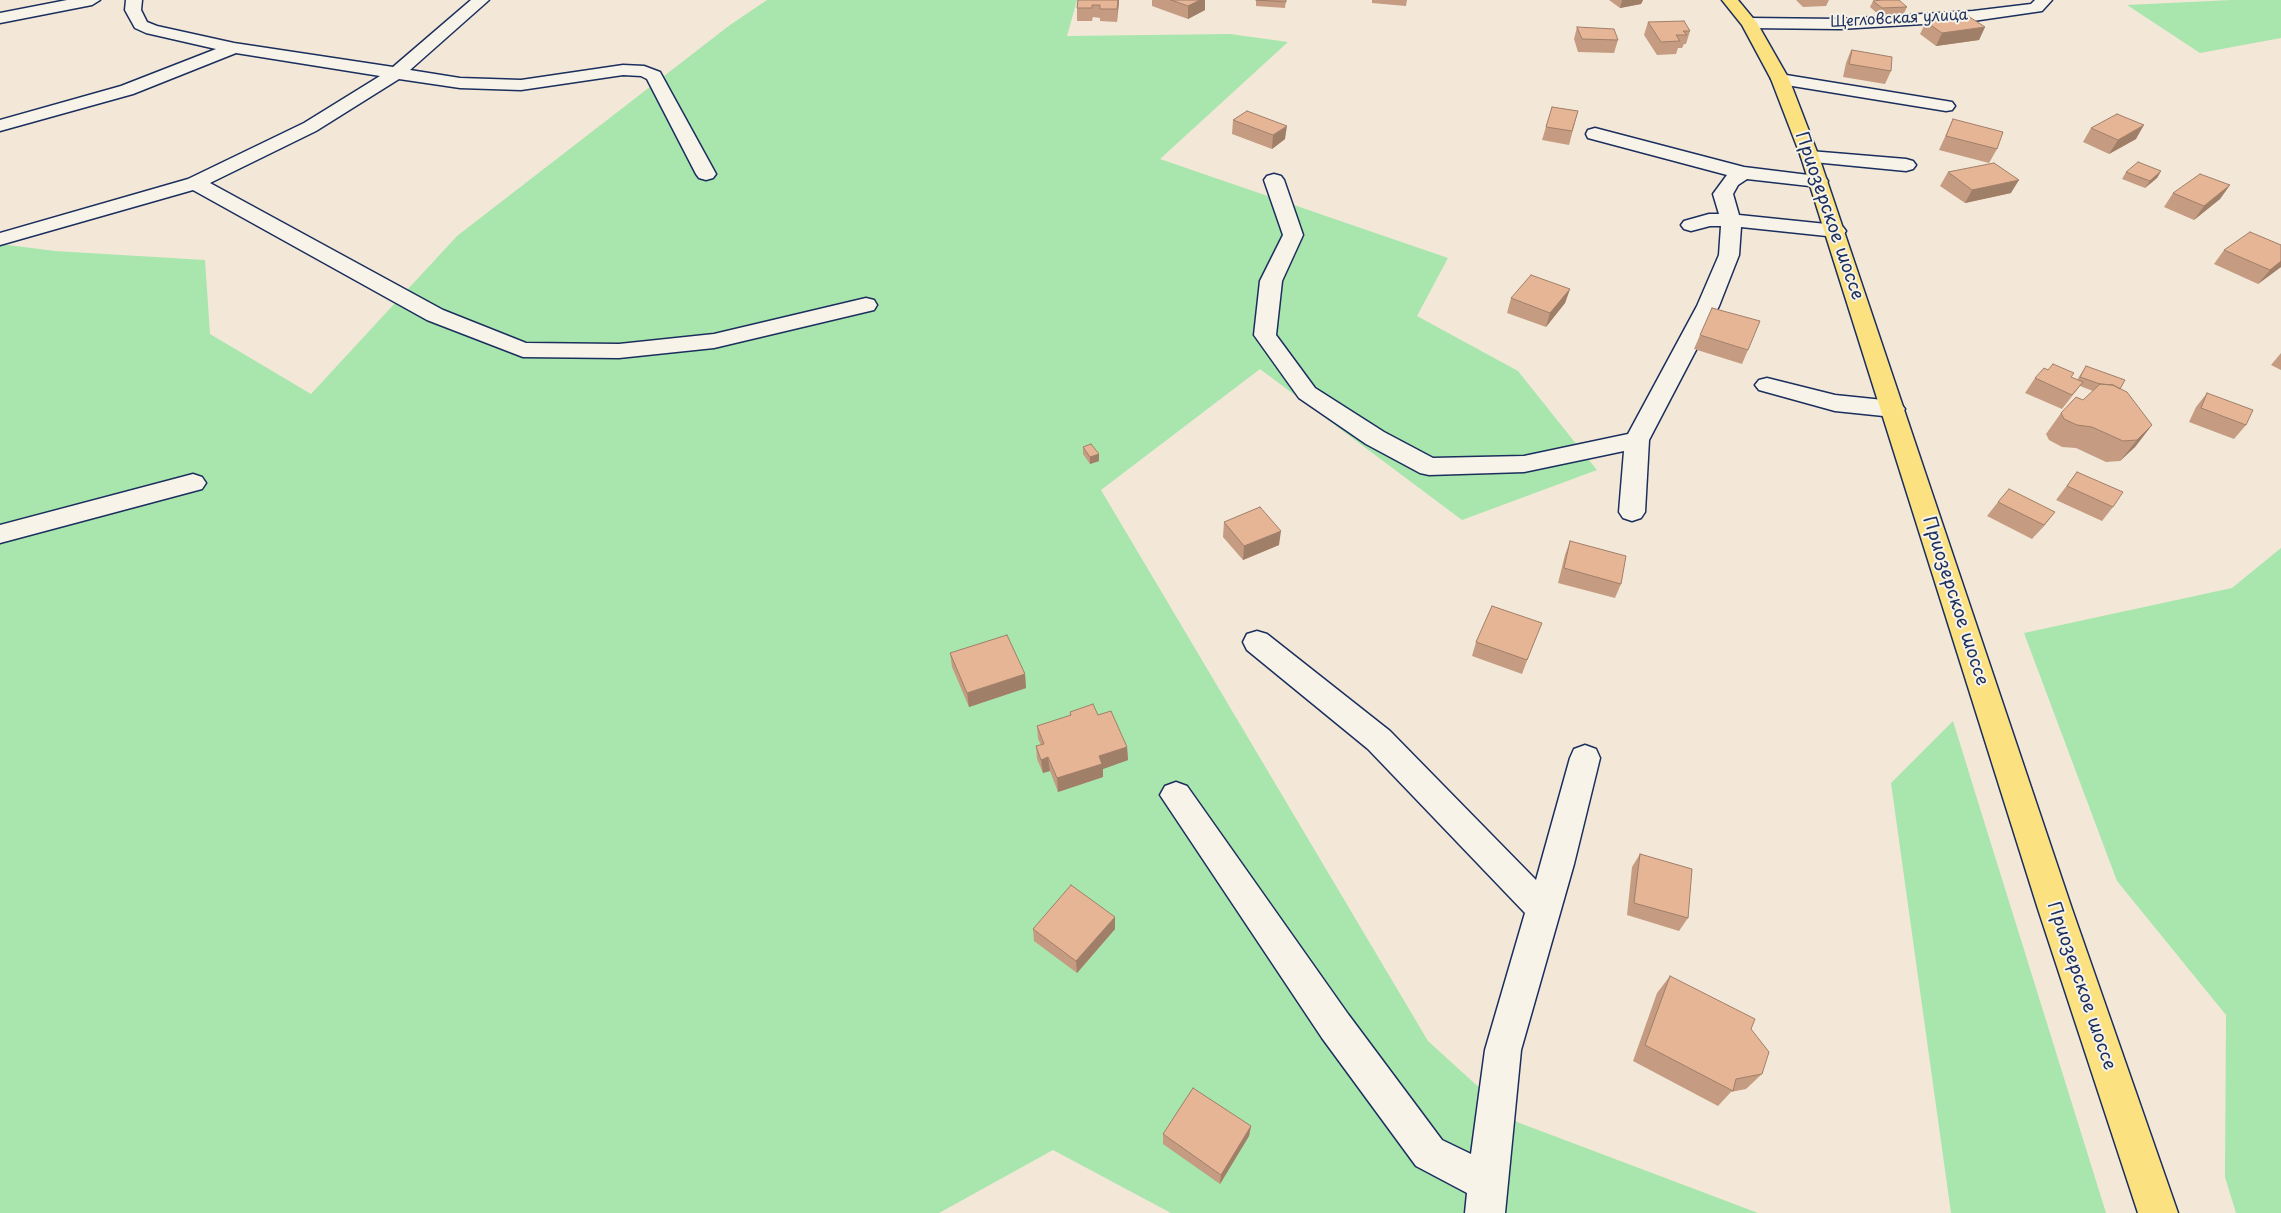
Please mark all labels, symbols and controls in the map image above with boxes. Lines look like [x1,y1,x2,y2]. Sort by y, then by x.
street label: Щегловская улица [1829,6,1969,32]
street label: Приозерское шоссе [1790,129,1868,303]
street label: Приозерское шоссе [1917,514,1993,688]
street label: Приозерское шоссе [2042,899,2120,1073]

